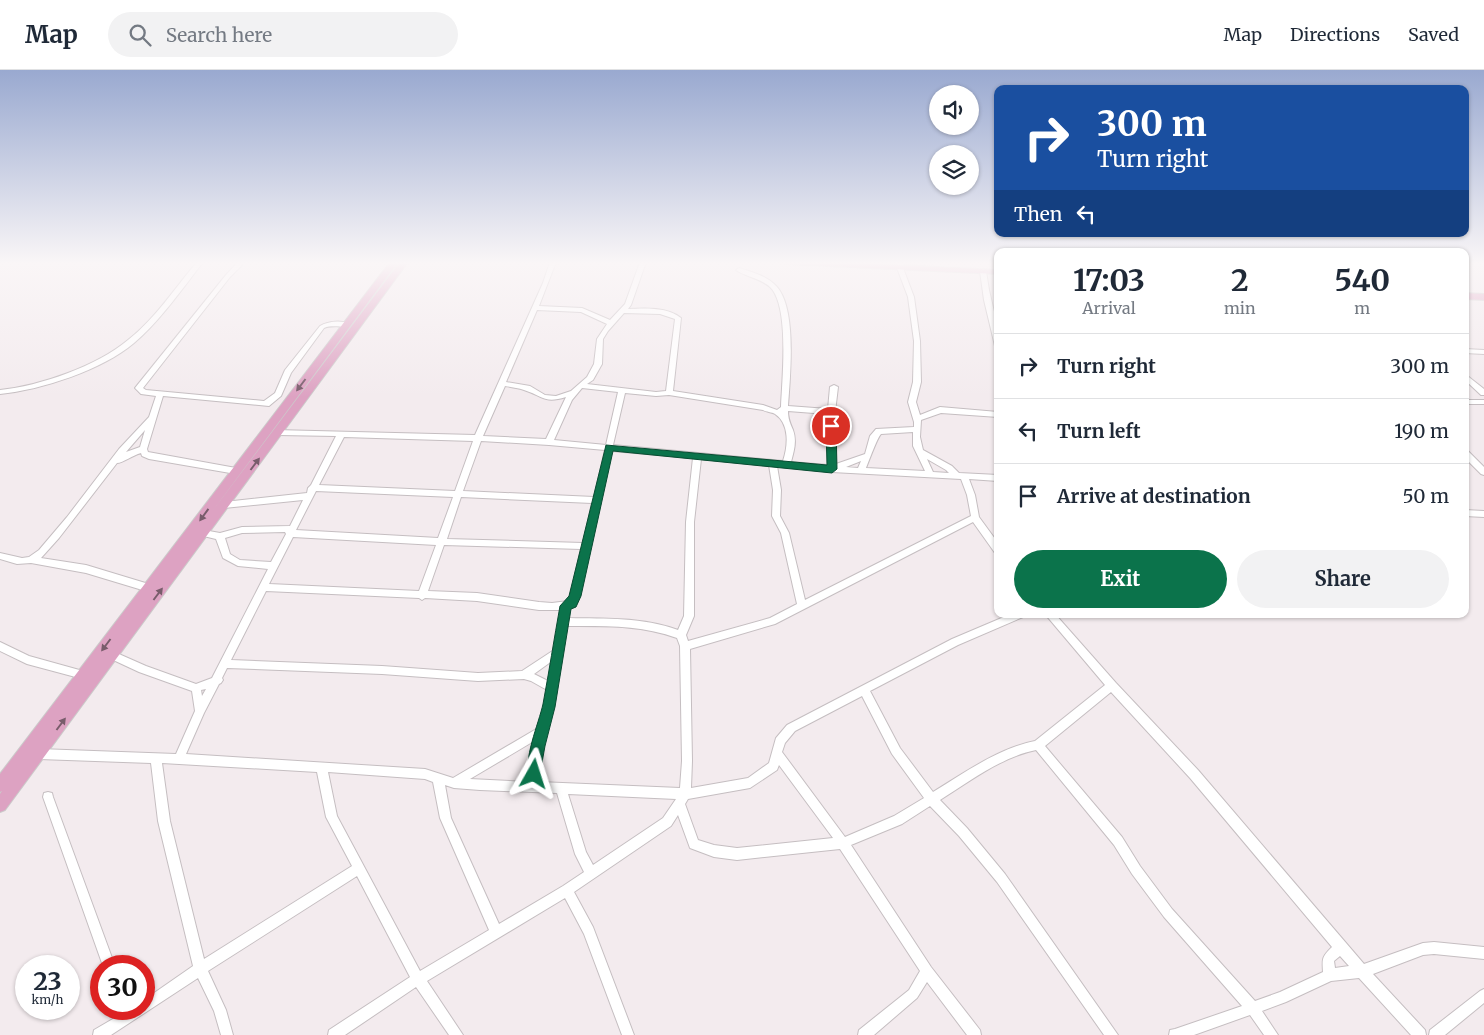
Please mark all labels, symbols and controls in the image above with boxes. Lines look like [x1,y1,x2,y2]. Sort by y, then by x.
search box [108,12,458,57]
text: Map [25,19,78,50]
icon: search [126,21,154,49]
text: Search here [166,23,272,47]
text: Map [1224,23,1262,46]
text: Directions [1290,23,1380,46]
text: Saved [1408,23,1459,46]
map controls [929,85,979,195]
button: sound [929,85,979,135]
text: 300 m [1097,102,1207,146]
icon: right [1014,105,1079,170]
button: layers [929,145,979,195]
text: Turn right [1097,145,1208,173]
icon: left [1072,200,1100,228]
text: Then [1014,202,1062,226]
text: 17:03 [1073,261,1145,299]
text: 2 [1231,261,1249,299]
text: 540 [1334,261,1390,299]
text: Arrival [1082,298,1136,318]
text: min [1224,298,1256,318]
text: m [1354,298,1370,318]
icon: right [1014,352,1042,380]
text: Turn right [1057,354,1156,378]
text: 300 m [1390,354,1449,378]
one-way arrow [296,378,307,391]
pin [810,405,852,447]
icon: arrive [817,412,845,440]
icon: left [1014,417,1042,445]
text: Turn left [1057,419,1141,443]
text: 190 m [1394,419,1449,443]
one-way arrow [250,457,260,471]
icon: arrive [1014,482,1042,510]
text: Arrive at destination [1057,484,1251,508]
text: 50 m [1403,484,1449,508]
one-way arrow [199,508,209,522]
button: Exit [1014,550,1227,608]
button: Share [1237,550,1449,608]
one-way arrow [153,587,163,601]
one-way arrow [101,638,111,652]
one-way arrow [55,718,66,731]
position arrow [507,747,559,799]
speed limit sign: 30 [90,955,155,1020]
text: 23 [33,965,62,997]
text: km/h [32,992,63,1007]

